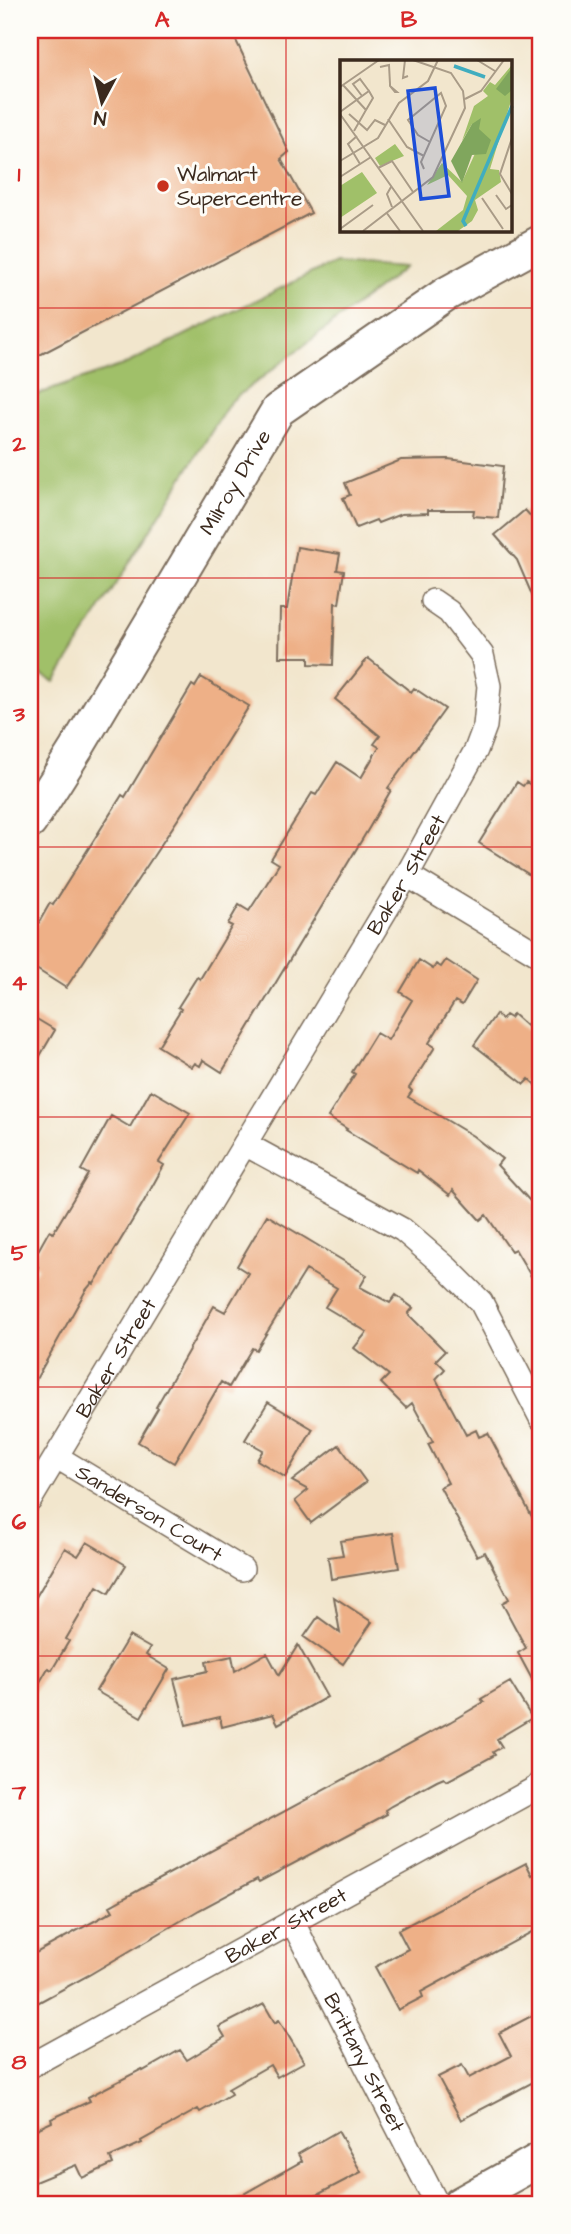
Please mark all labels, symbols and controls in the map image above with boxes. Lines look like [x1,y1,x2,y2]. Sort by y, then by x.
text: A [155,4,170,36]
text: B [401,4,418,36]
inset map [340,60,512,231]
north arrow [66,66,136,136]
text: N [92,103,108,132]
text: 1 [18,158,21,190]
place label: Walmart Supercentre [177,160,302,214]
marker: Walmart Supercentre [155,178,171,194]
street label: Milroy Drive [192,424,278,540]
text: 2 [11,428,26,460]
text: 3 [12,698,25,730]
street label: Baker Street [360,808,453,940]
text: 4 [11,967,27,999]
text: 5 [11,1237,28,1269]
street label: Baker Street [69,1292,163,1423]
street label: Sanderson Court [70,1457,229,1569]
text: 6 [12,1506,27,1538]
text: 7 [11,1776,27,1808]
street label: Baker Street [220,1880,352,1971]
street label: Brittany Street [317,1988,412,2138]
text: 8 [12,2046,27,2078]

